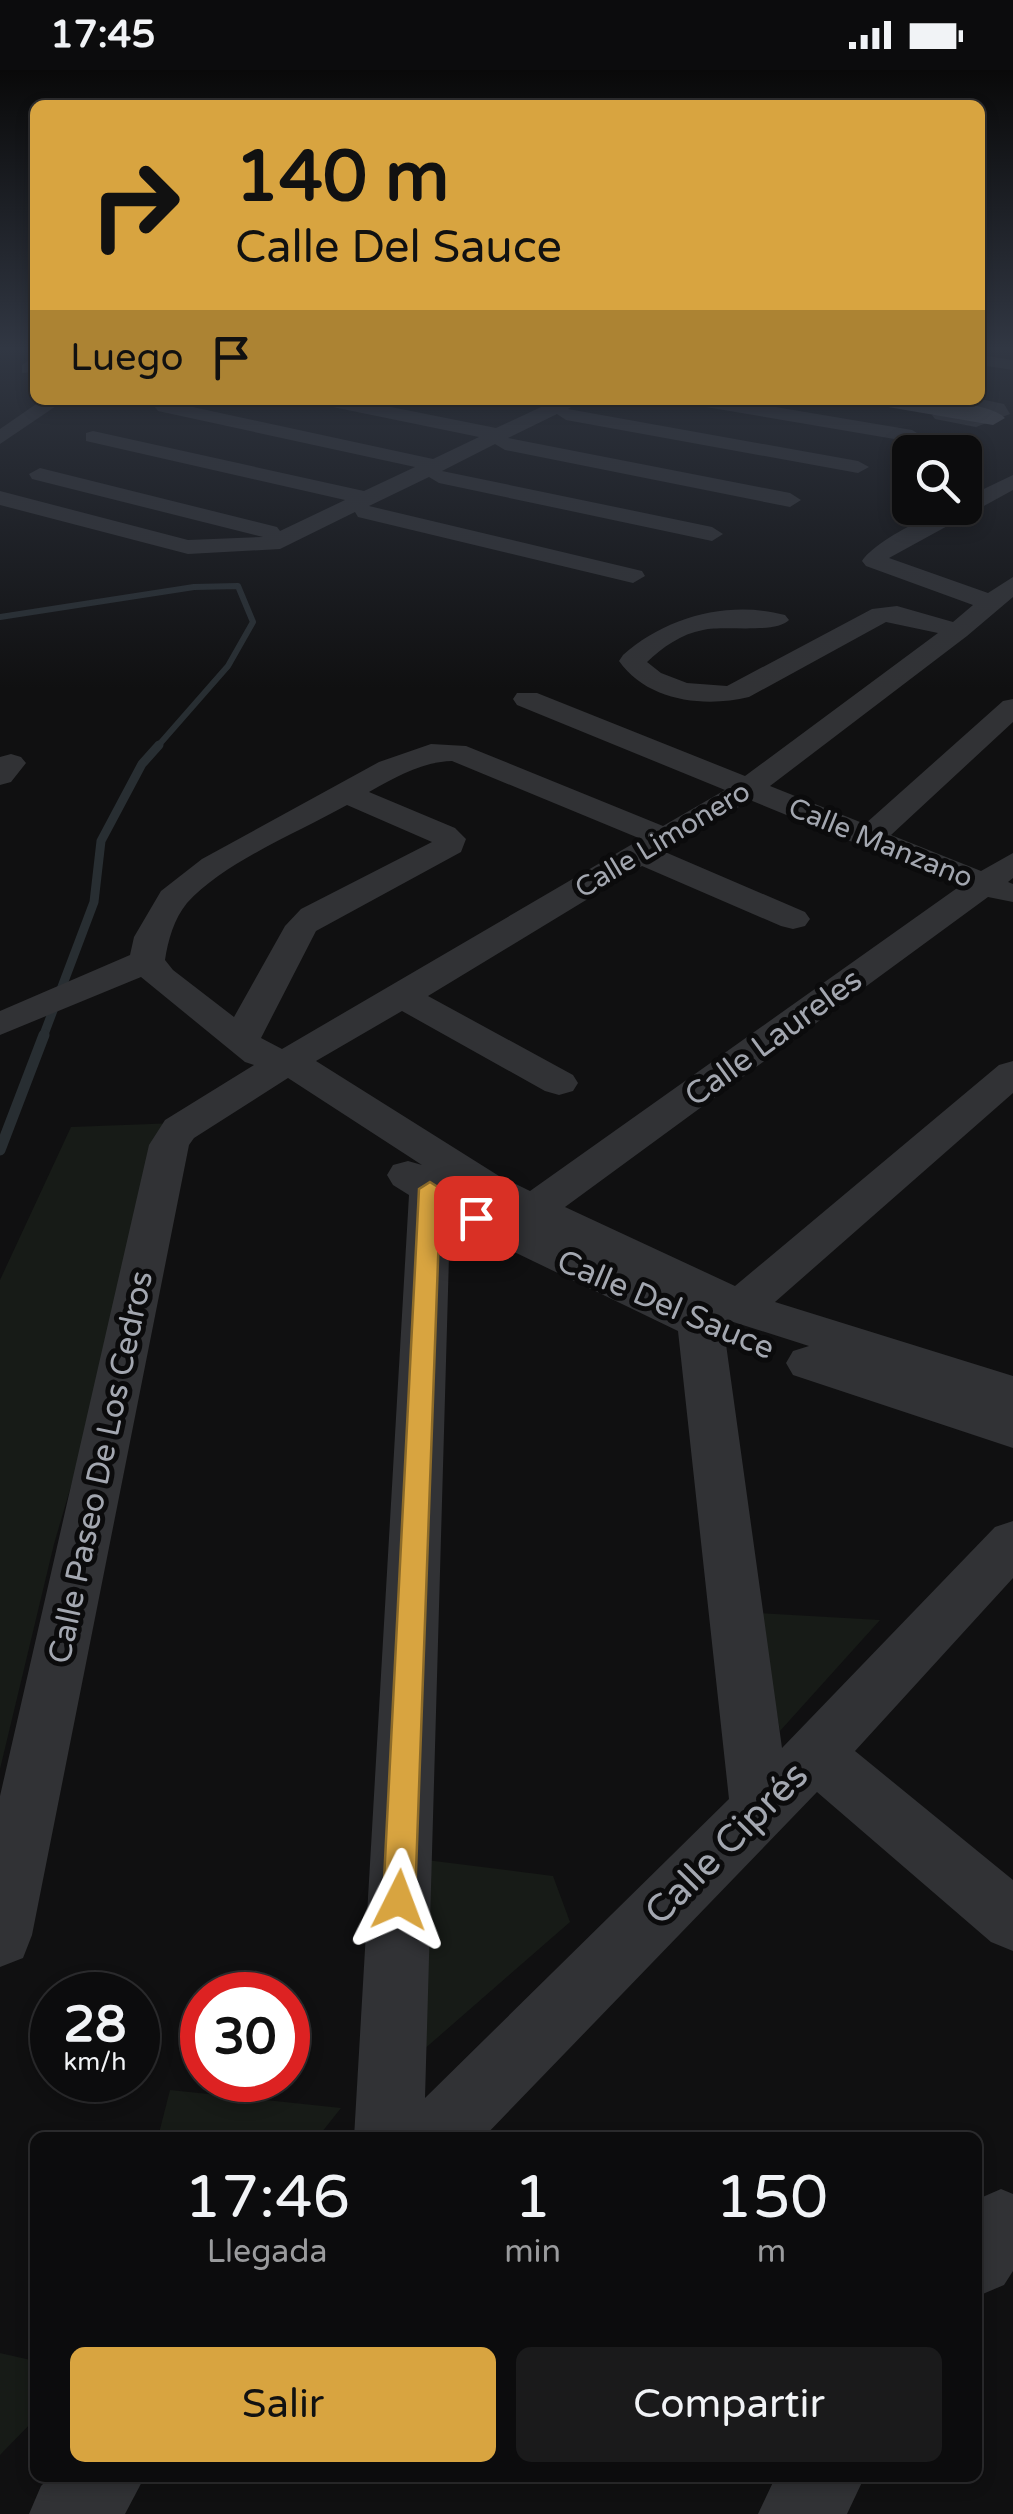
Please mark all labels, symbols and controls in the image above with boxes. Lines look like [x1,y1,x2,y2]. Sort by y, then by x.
text: 17:45 [50,12,155,58]
text: 140 m [235,136,449,220]
icon: right [70,140,200,270]
text: Calle Del Sauce [235,221,562,275]
icon: arrive [204,330,259,385]
text: Luego [70,335,184,381]
map controls [892,435,982,525]
button: search [892,435,982,525]
street label: Calle Limonero [569,774,756,906]
street label: Calle Manzano [783,790,978,895]
street label: Calle Laureles [678,961,870,1115]
pin [434,1176,519,1261]
icon: arrive [449,1191,504,1246]
street label: Calle Del Sauce [551,1242,780,1368]
street label: Calle Paseo De Los Cedros [41,1267,161,1667]
street label: Calle Ciprés [636,1753,818,1935]
position arrow [347,1848,451,1952]
speed limit sign: 30 [180,1972,310,2102]
text: 28 [64,1995,126,2055]
text: km/h [64,2047,126,2077]
text: 17:46 [184,2162,350,2234]
text: 1 [514,2162,551,2234]
text: 150 [715,2162,828,2234]
text: Llegada [207,2233,328,2271]
text: min [504,2233,561,2271]
text: m [757,2233,786,2271]
button: Salir [70,2347,496,2462]
button: Compartir [516,2347,942,2462]

